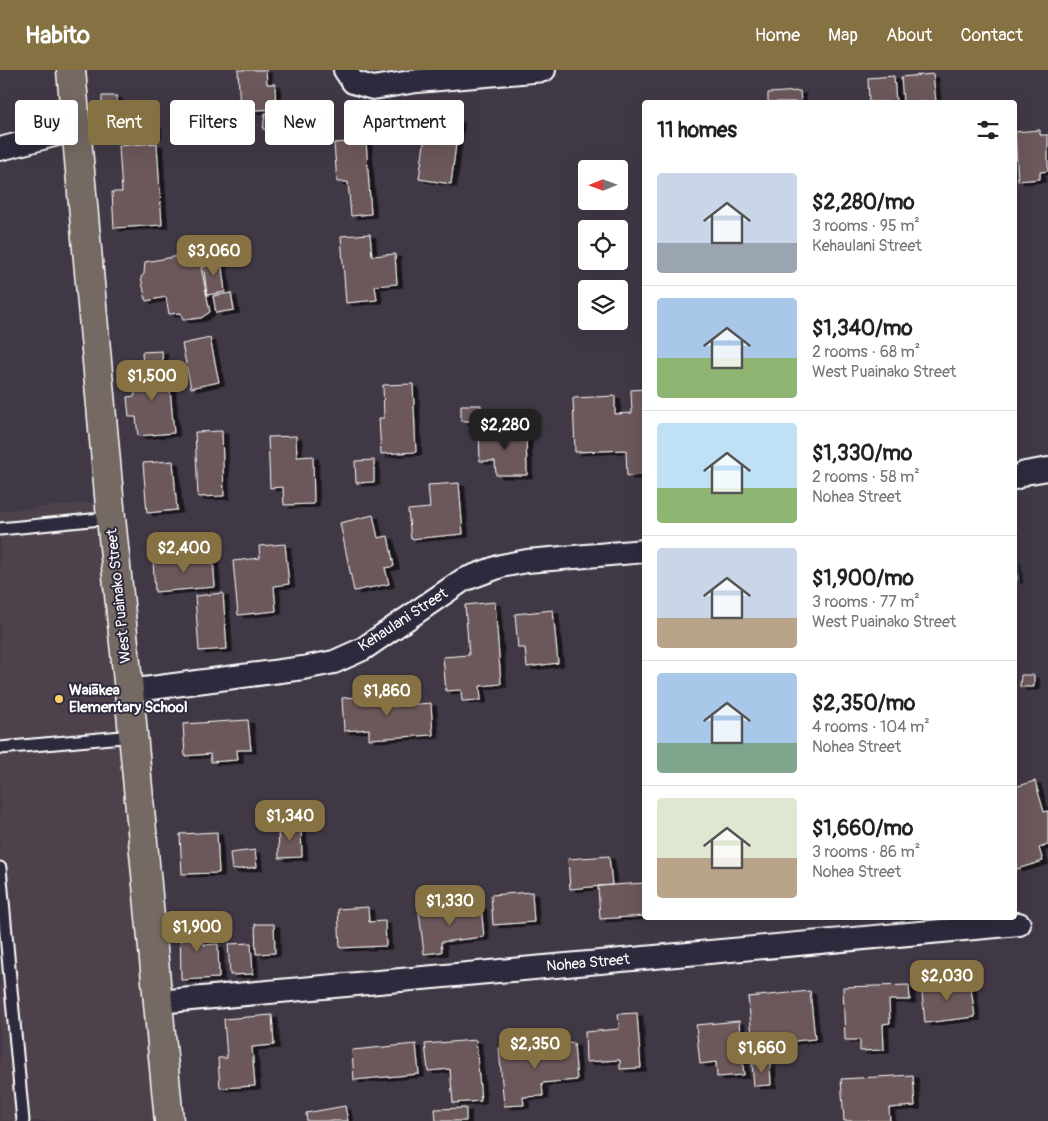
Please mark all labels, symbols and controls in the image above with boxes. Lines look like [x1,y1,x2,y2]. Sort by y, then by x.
text: Habito [25,21,90,50]
text: Home [755,24,800,47]
text: Map [828,24,858,47]
text: About [886,24,932,47]
text: Contact [960,24,1023,47]
chip: Buy [15,100,78,145]
chip: Rent [88,100,160,145]
chip: Filters [170,100,255,145]
chip: New [265,100,334,145]
chip: Apartment [344,100,464,145]
icon: filters [974,116,1002,144]
text: 11 homes [657,117,737,144]
north arrow [578,160,628,210]
map controls [578,160,628,330]
text: $2,280/mo [812,189,915,216]
icon: home [697,193,757,253]
text: 3 rooms · 95 m² [812,216,920,236]
button: locate [578,220,628,270]
pin: $3,060 [173,234,255,277]
text: Kehaulani Street [812,236,922,256]
text: $3,060 [188,241,240,261]
button: layers [578,280,628,330]
text: $1,340/mo [812,315,913,342]
icon: home [697,318,757,378]
text: 2 rooms · 68 m² [812,342,920,362]
pin: $1,500 [111,360,193,402]
text: West Puainako Street [812,362,956,382]
text: $1,500 [127,366,177,386]
pin: $2,280 [464,408,546,451]
text: $2,280 [480,415,530,435]
text: $1,330/mo [812,440,912,467]
icon: home [697,443,757,503]
text: 2 rooms · 58 m² [812,467,920,487]
text: Nohea Street [812,487,901,507]
street label: West Puainako Street [102,527,136,664]
pin: $2,400 [143,532,225,574]
text: $2,400 [158,538,210,558]
text: $1,900/mo [812,565,914,592]
icon: home [697,568,757,628]
street label: Kehaulani Street [355,583,452,656]
text: 3 rooms · 77 m² [812,592,920,612]
text: West Puainako Street [812,612,956,632]
pin: $1,860 [346,674,428,717]
place label: Waiākea Elementary School [69,681,188,717]
text: $1,860 [363,681,411,701]
text: $2,350/mo [812,690,915,717]
marker: Waiākea Elementary School [53,693,65,705]
icon: home [697,693,757,753]
text: 4 rooms · 104 m² [812,717,930,737]
text: Nohea Street [812,737,901,757]
pin: $1,340 [249,800,331,842]
text: $1,340 [266,806,314,826]
text: $1,660/mo [812,815,913,842]
icon: home [697,818,757,878]
text: 3 rooms · 86 m² [812,842,920,862]
text: Nohea Street [812,862,901,882]
pin: $1,330 [409,884,491,927]
text: $1,330 [426,891,474,911]
pin: $1,900 [156,910,238,953]
text: $1,900 [172,917,222,937]
street label: Nohea Street [546,950,631,976]
pin: $2,030 [906,960,988,1002]
text: $2,030 [921,966,973,986]
pin: $2,350 [494,1028,576,1070]
pin: $1,660 [721,1032,803,1074]
text: $2,350 [510,1034,560,1054]
text: $1,660 [738,1038,786,1058]

